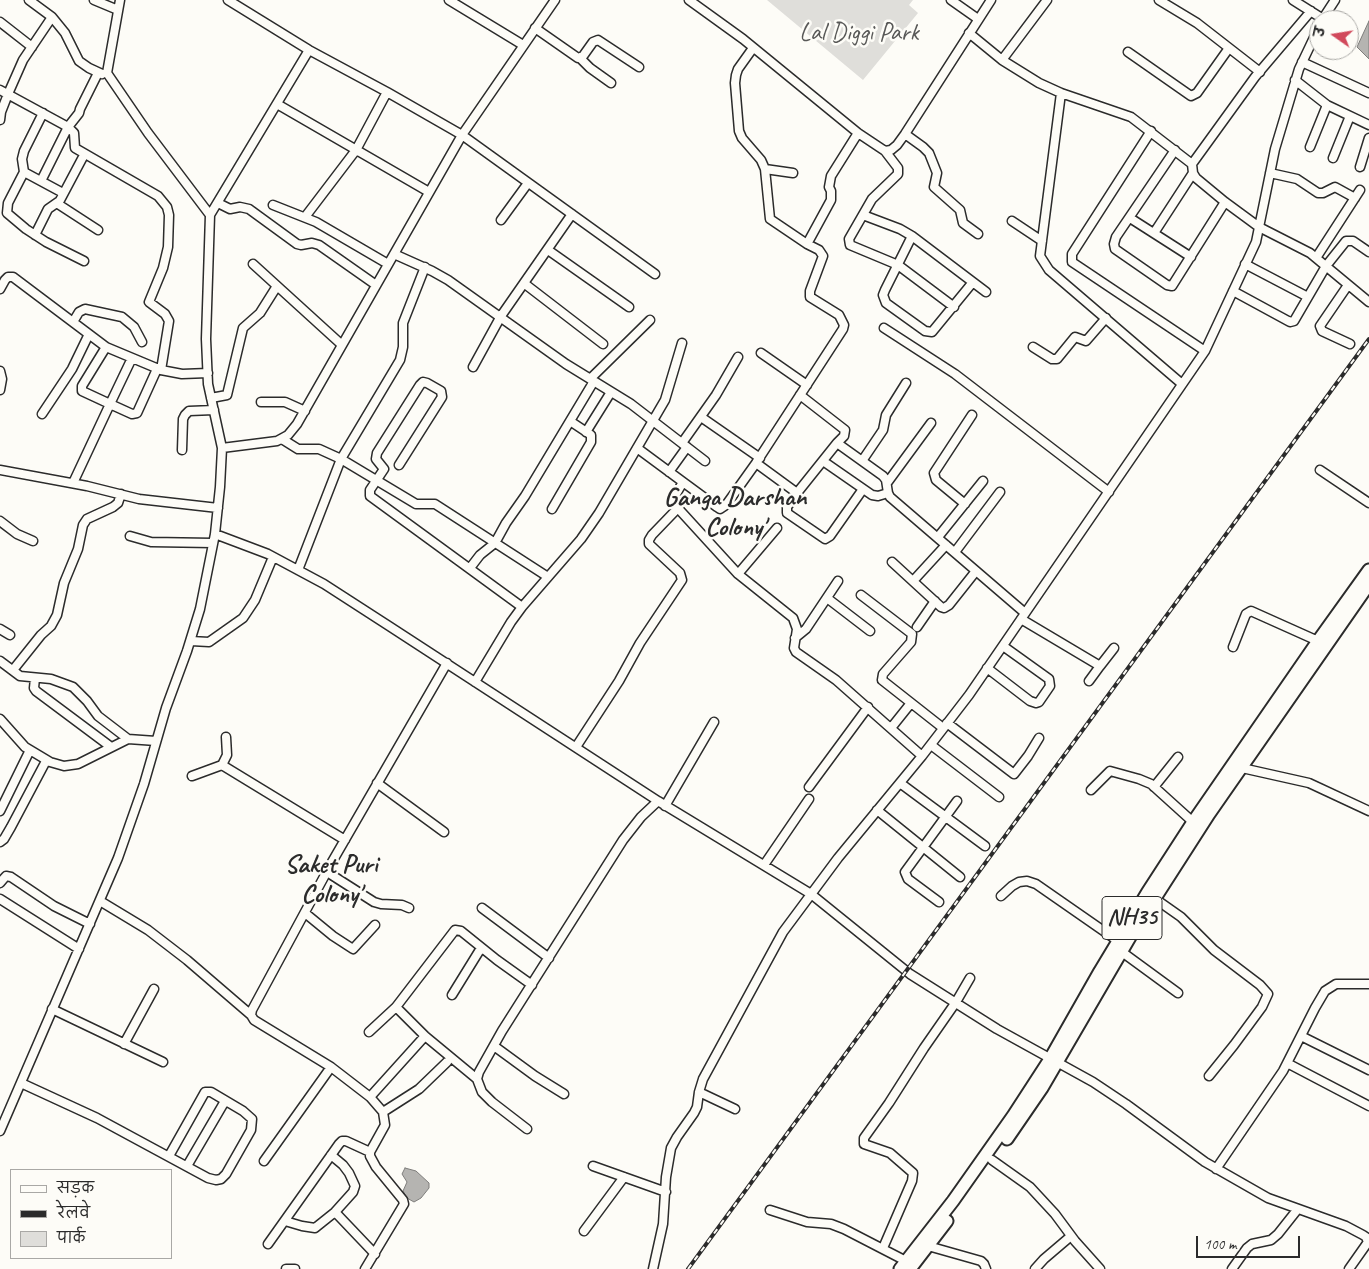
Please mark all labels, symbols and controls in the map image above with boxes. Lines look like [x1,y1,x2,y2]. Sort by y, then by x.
north arrow [1309,10,1359,60]
park label: Lal Diggi Park [799,18,919,48]
text: उ [1311,25,1329,38]
district label: Ganga Darshan Colony' [664,482,806,544]
district label: Saket Puri Colony' [285,849,377,910]
road number: NH35 [1102,896,1162,940]
legend [10,1169,172,1259]
text: सड़क [57,1179,94,1198]
text: रेलवे [57,1204,90,1223]
scale bar [1199,1226,1303,1258]
text: पार्क [57,1229,85,1248]
text: 100 m [1204,1235,1236,1254]

